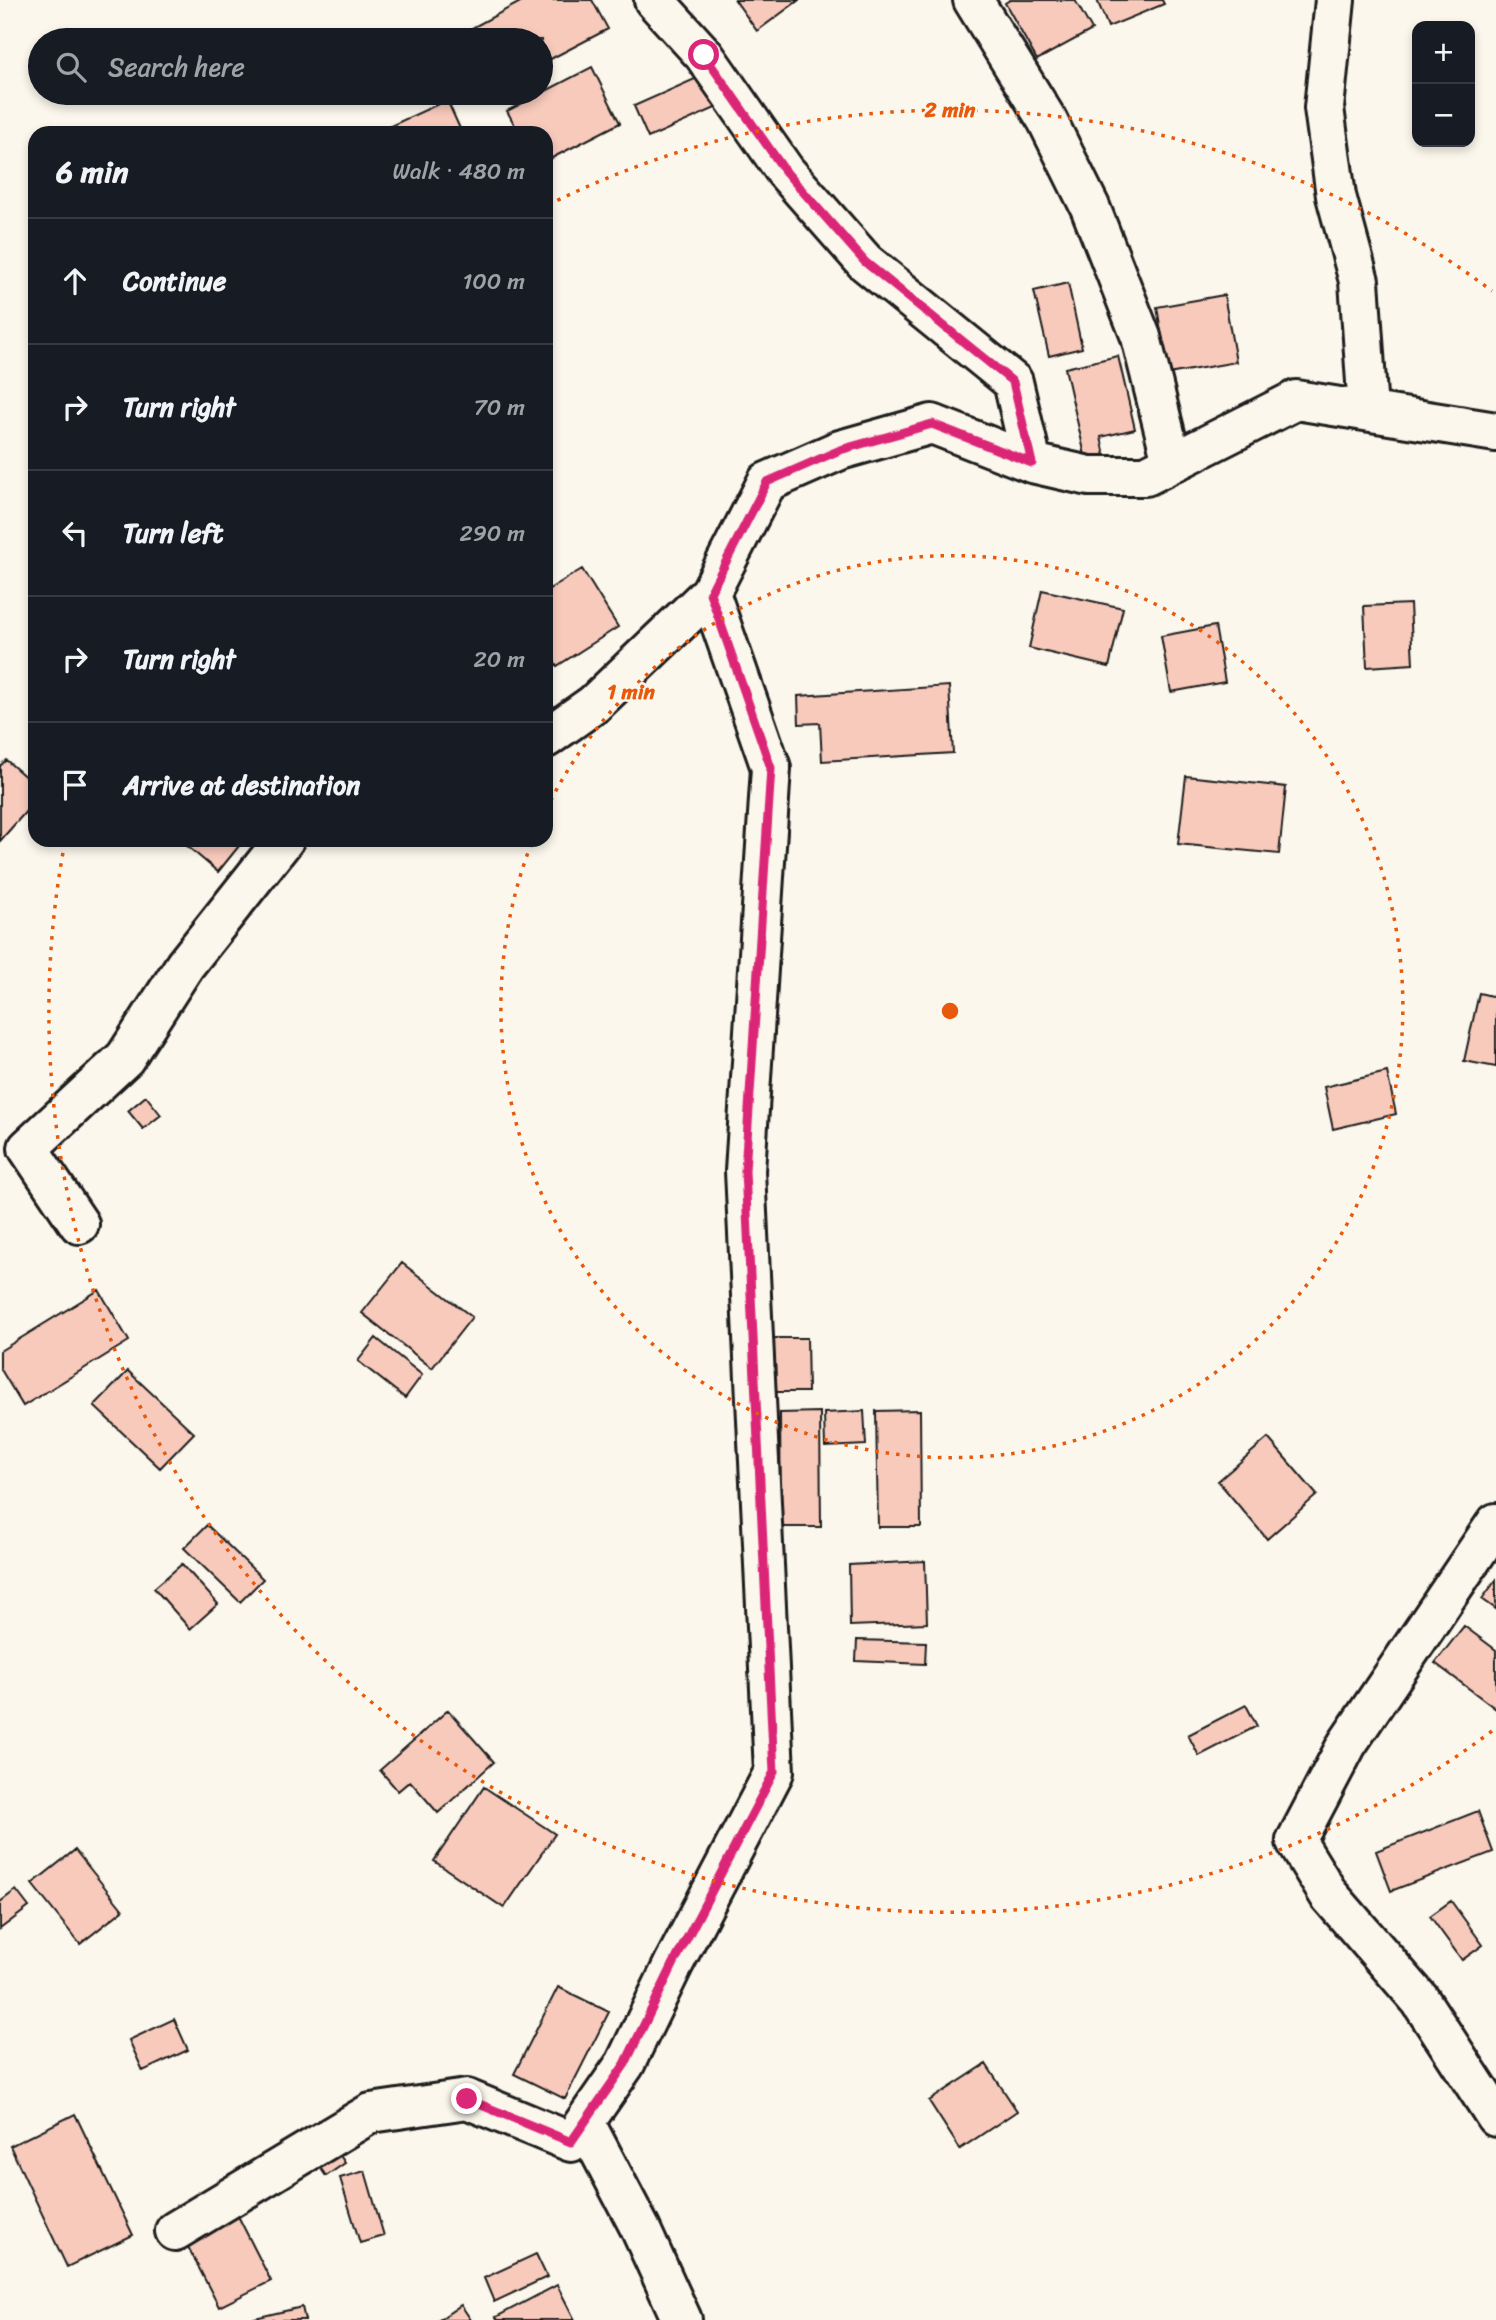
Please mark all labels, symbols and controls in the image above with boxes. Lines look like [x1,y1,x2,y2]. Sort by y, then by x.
map controls [1412,21,1475,147]
button: + [1412,21,1475,84]
search box [28,28,553,105]
route start [688,39,719,70]
text: Search here [108,44,245,90]
icon: search [52,48,90,86]
button: − [1412,84,1475,147]
text: 2 min [924,91,976,129]
text: 6 min [56,145,128,199]
text: Walk · 480 m [392,151,525,192]
text: Continue [123,258,226,304]
text: 100 m [462,261,525,302]
icon: ahead [56,262,94,300]
text: Turn right [123,384,236,430]
text: 70 m [474,387,525,428]
icon: right [56,388,94,426]
text: Turn left [123,510,223,556]
text: 290 m [459,513,525,554]
icon: left [56,514,94,552]
text: Turn right [123,636,236,682]
text: 20 m [474,639,525,680]
icon: right [56,640,94,678]
text: 1 min [607,673,656,711]
text: Arrive at destination [123,762,360,808]
icon: arrive [56,766,94,804]
centre of rings [938,999,962,1023]
route end [451,2083,482,2114]

